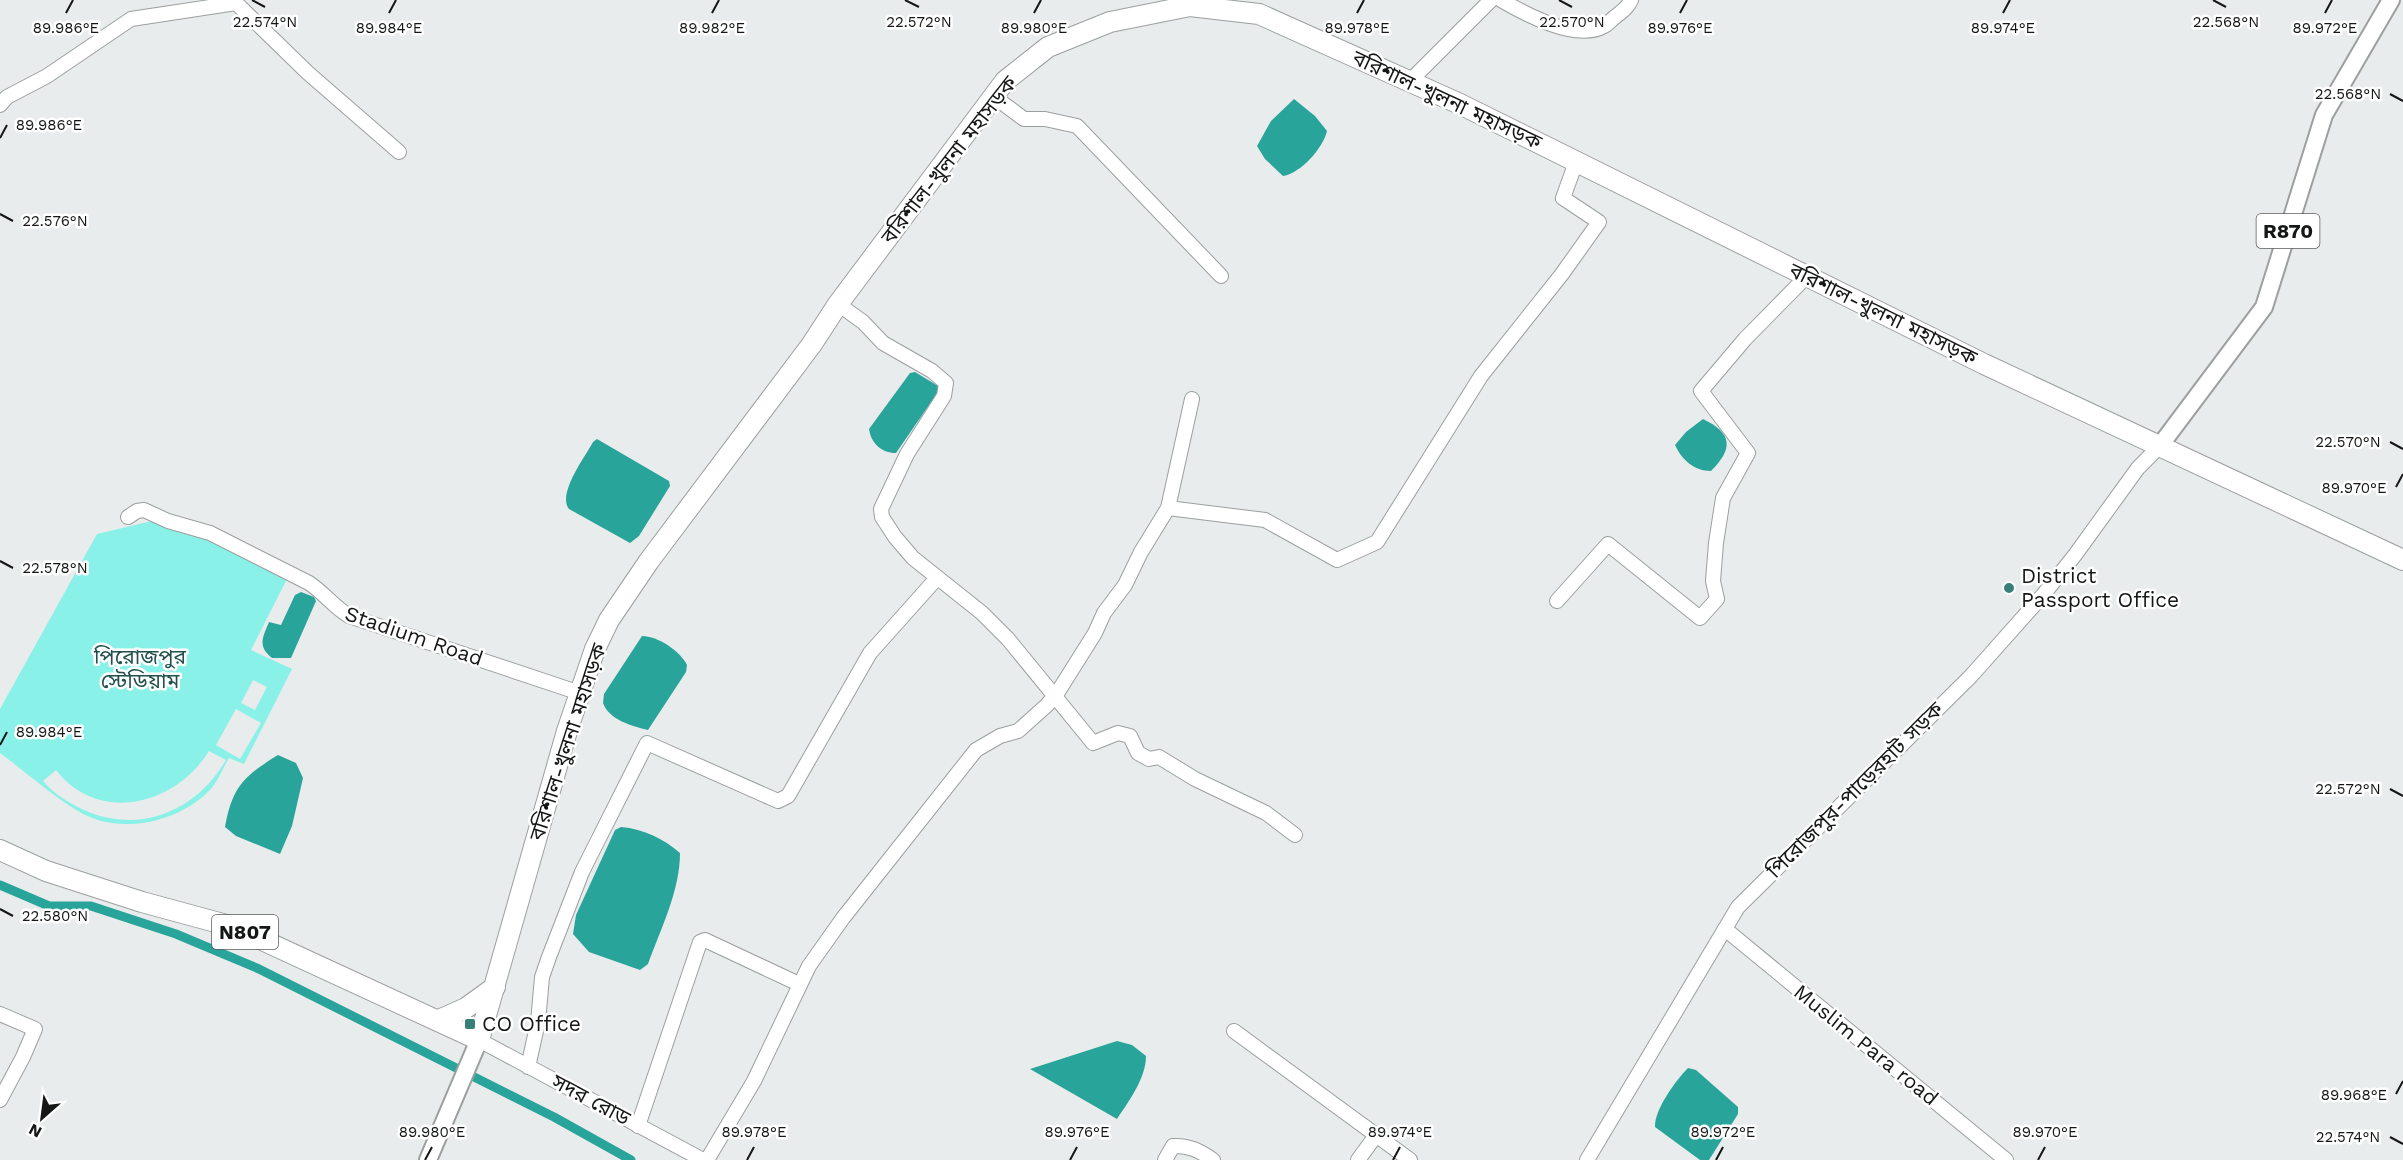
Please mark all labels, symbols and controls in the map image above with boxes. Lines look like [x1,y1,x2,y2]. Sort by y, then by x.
text: 22.574°N [233,13,297,31]
text: 22.572°N [886,13,952,31]
text: 22.570°N [1539,13,1605,31]
text: 22.568°N [2193,13,2259,31]
text: 89.986°E [33,19,99,37]
text: 89.984°E [356,19,422,37]
text: 89.982°E [679,19,745,37]
text: 89.980°E [1001,19,1067,37]
text: 89.978°E [1324,19,1390,37]
text: 89.976°E [1648,19,1712,37]
text: 89.974°E [1971,19,2035,37]
text: 89.972°E [2293,19,2357,37]
street label: বরিশাল-খুলনা মহাসড়ক [1348,44,1547,155]
street label: বরিশাল-খুলনা মহাসড়ক [875,70,1022,249]
text: 22.568°N [2315,85,2381,103]
text: 89.986°E [16,116,82,134]
text: 22.576°N [22,212,88,230]
road number: R870 [2256,214,2320,248]
street label: বরিশাল-খুলনা মহাসড়ক [1784,257,1982,370]
text: 22.570°N [2315,433,2381,451]
text: 89.970°E [2321,479,2387,497]
text: 22.578°N [22,559,88,577]
place label: District Passport Office [2021,563,2179,612]
marker: District Passport Office [2002,581,2016,595]
street label: Stadium Road [342,600,486,671]
street label: বরিশাল-খুলনা মহাসড়ক [524,639,612,845]
park label: পিরোজপুর স্টেডিয়াম [93,644,186,693]
street label: পিরোজপুর-পাড়েরহাট সড়ক [1761,696,1949,884]
text: 89.984°E [16,723,82,741]
text: 22.572°N [2315,780,2381,798]
text: 22.580°N [22,907,88,925]
road number: N807 [212,915,278,949]
street label: Muslim Para road [1789,979,1944,1110]
place label: CO Office [482,1011,581,1036]
marker: CO Office [463,1017,477,1031]
street label: সদর রোড [547,1068,636,1131]
text: 89.968°E [2321,1086,2387,1104]
north arrow [12,1088,72,1148]
text: N [25,1120,45,1142]
text: 89.980°E [399,1123,465,1141]
text: 89.978°E [721,1123,787,1141]
text: 89.976°E [1045,1123,1109,1141]
text: 89.974°E [1368,1123,1432,1141]
text: 89.972°E [1691,1123,1755,1141]
text: 89.970°E [2012,1123,2078,1141]
text: 22.574°N [2316,1128,2380,1146]

